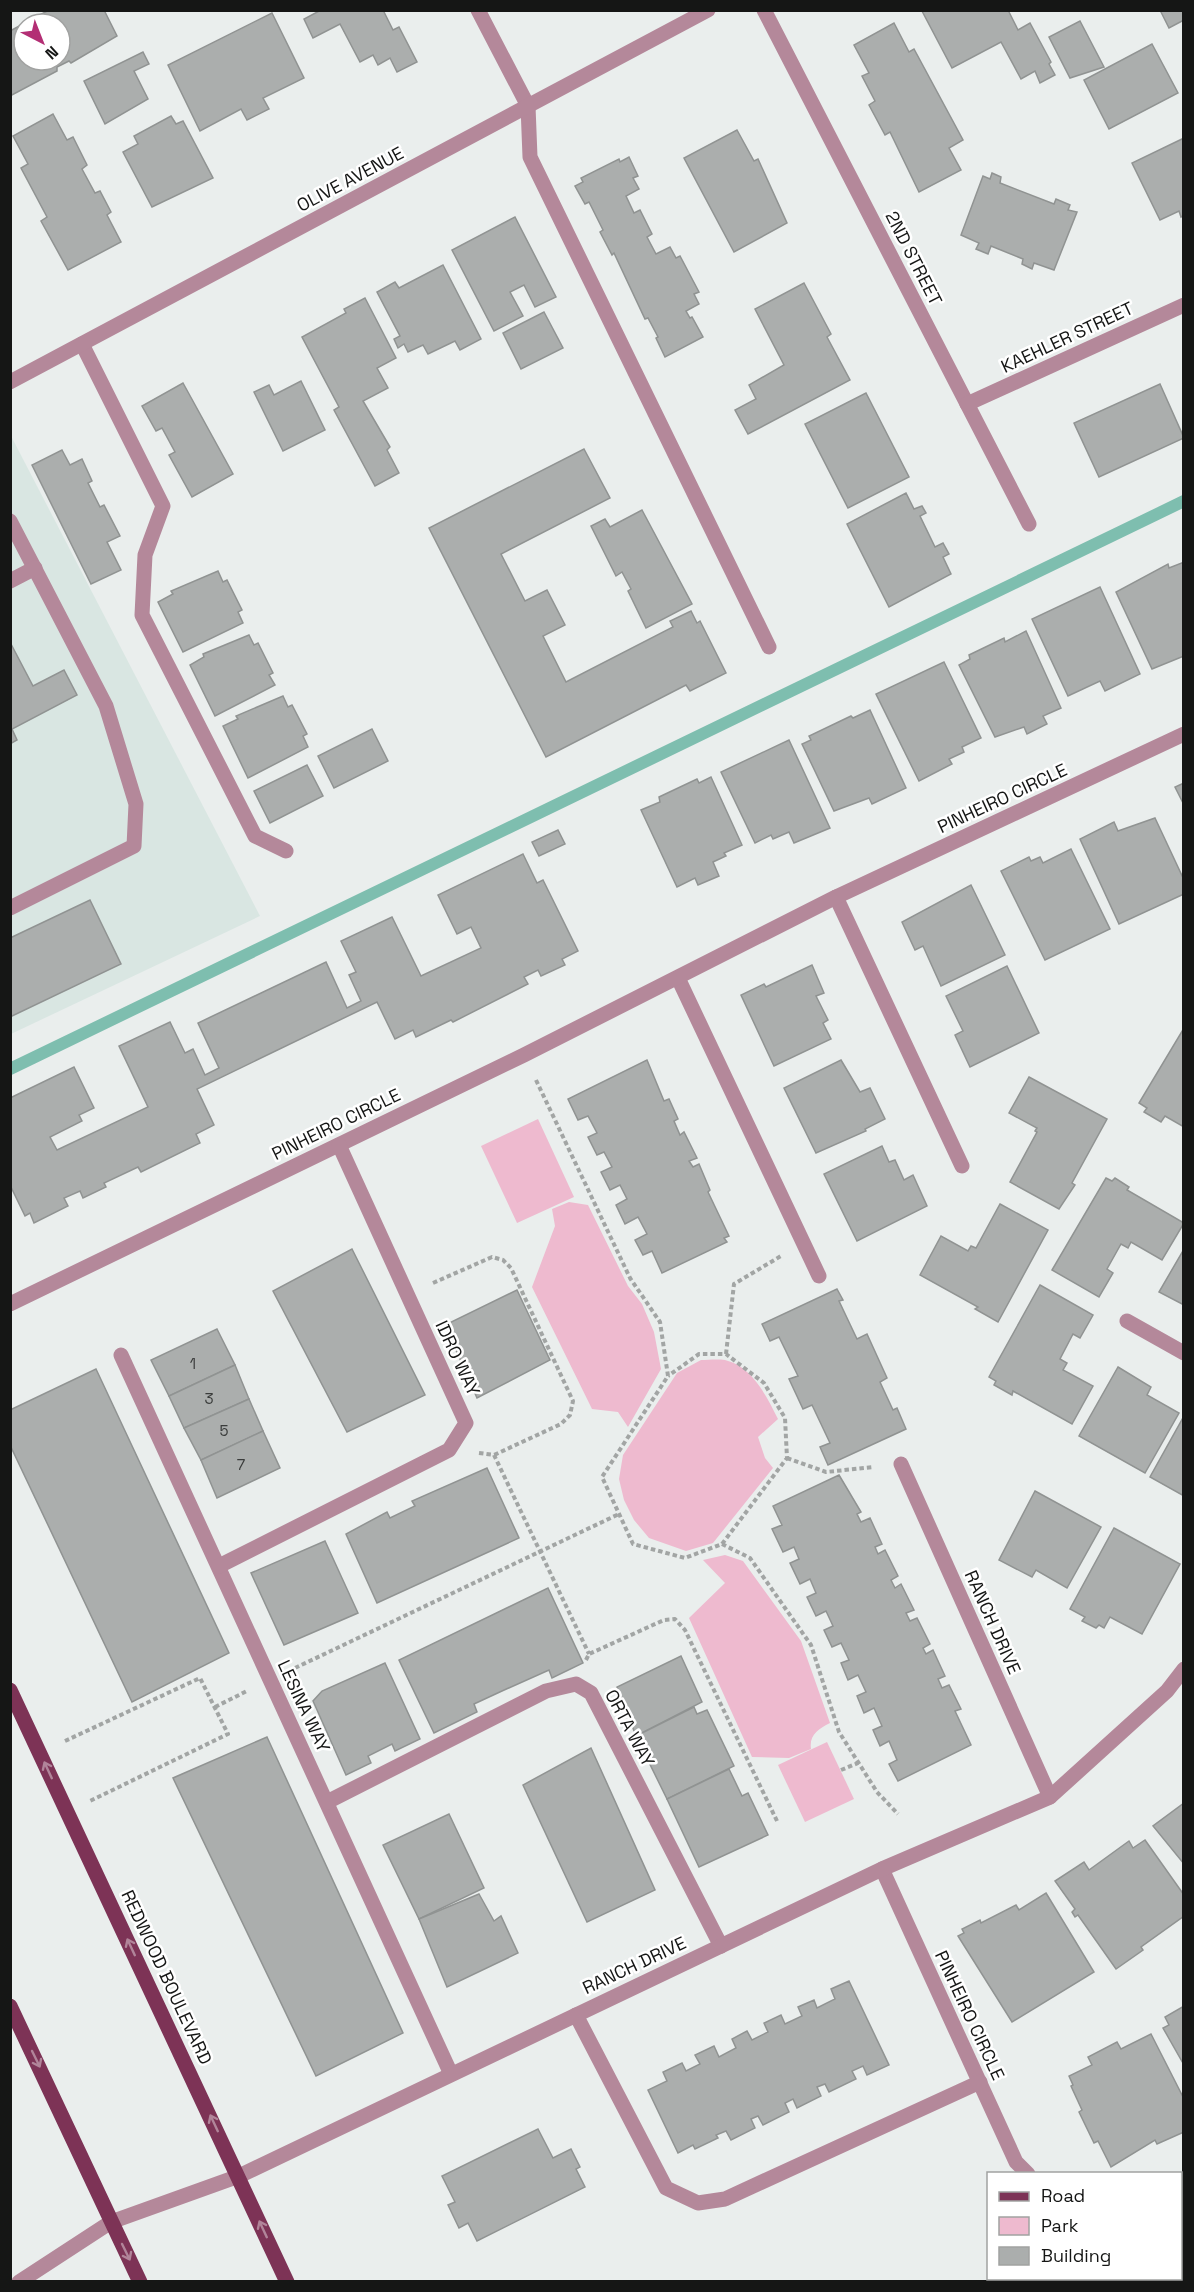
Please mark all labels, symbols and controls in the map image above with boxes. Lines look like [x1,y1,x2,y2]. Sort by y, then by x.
north arrow [12,12,72,72]
text: N [41,41,63,64]
street label: OLIVE AVENUE [293,141,407,217]
street label: 2ND STREET [880,207,948,309]
street label: KAEHLER STREET [997,296,1137,378]
street label: PINHEIRO CIRCLE [934,758,1070,838]
street label: PINHEIRO CIRCLE [268,1083,404,1165]
street label: IDRO WAY [431,1317,485,1399]
house number: 1 [190,1354,196,1373]
house number: 3 [204,1389,214,1408]
house number: 5 [220,1421,229,1440]
house number: 7 [237,1455,245,1474]
street label: RANCH DRIVE [960,1566,1026,1678]
street label: LESINA WAY [273,1656,335,1756]
street label: ORTA WAY [600,1685,660,1771]
one-way arrow [42,1761,53,1779]
street label: REDWOOD BOULEVARD [116,1886,218,2068]
street label: RANCH DRIVE [579,1931,689,1999]
one-way arrow [124,1938,136,1956]
street label: PINHEIRO CIRCLE [930,1947,1010,2083]
one-way arrow [30,2049,42,2067]
one-way arrow [207,2115,219,2133]
legend [987,2172,1182,2280]
text: Road [1041,2184,1085,2207]
text: Park [1041,2214,1079,2237]
one-way arrow [256,2220,268,2238]
one-way arrow [120,2242,132,2260]
text: Building [1041,2244,1111,2267]

